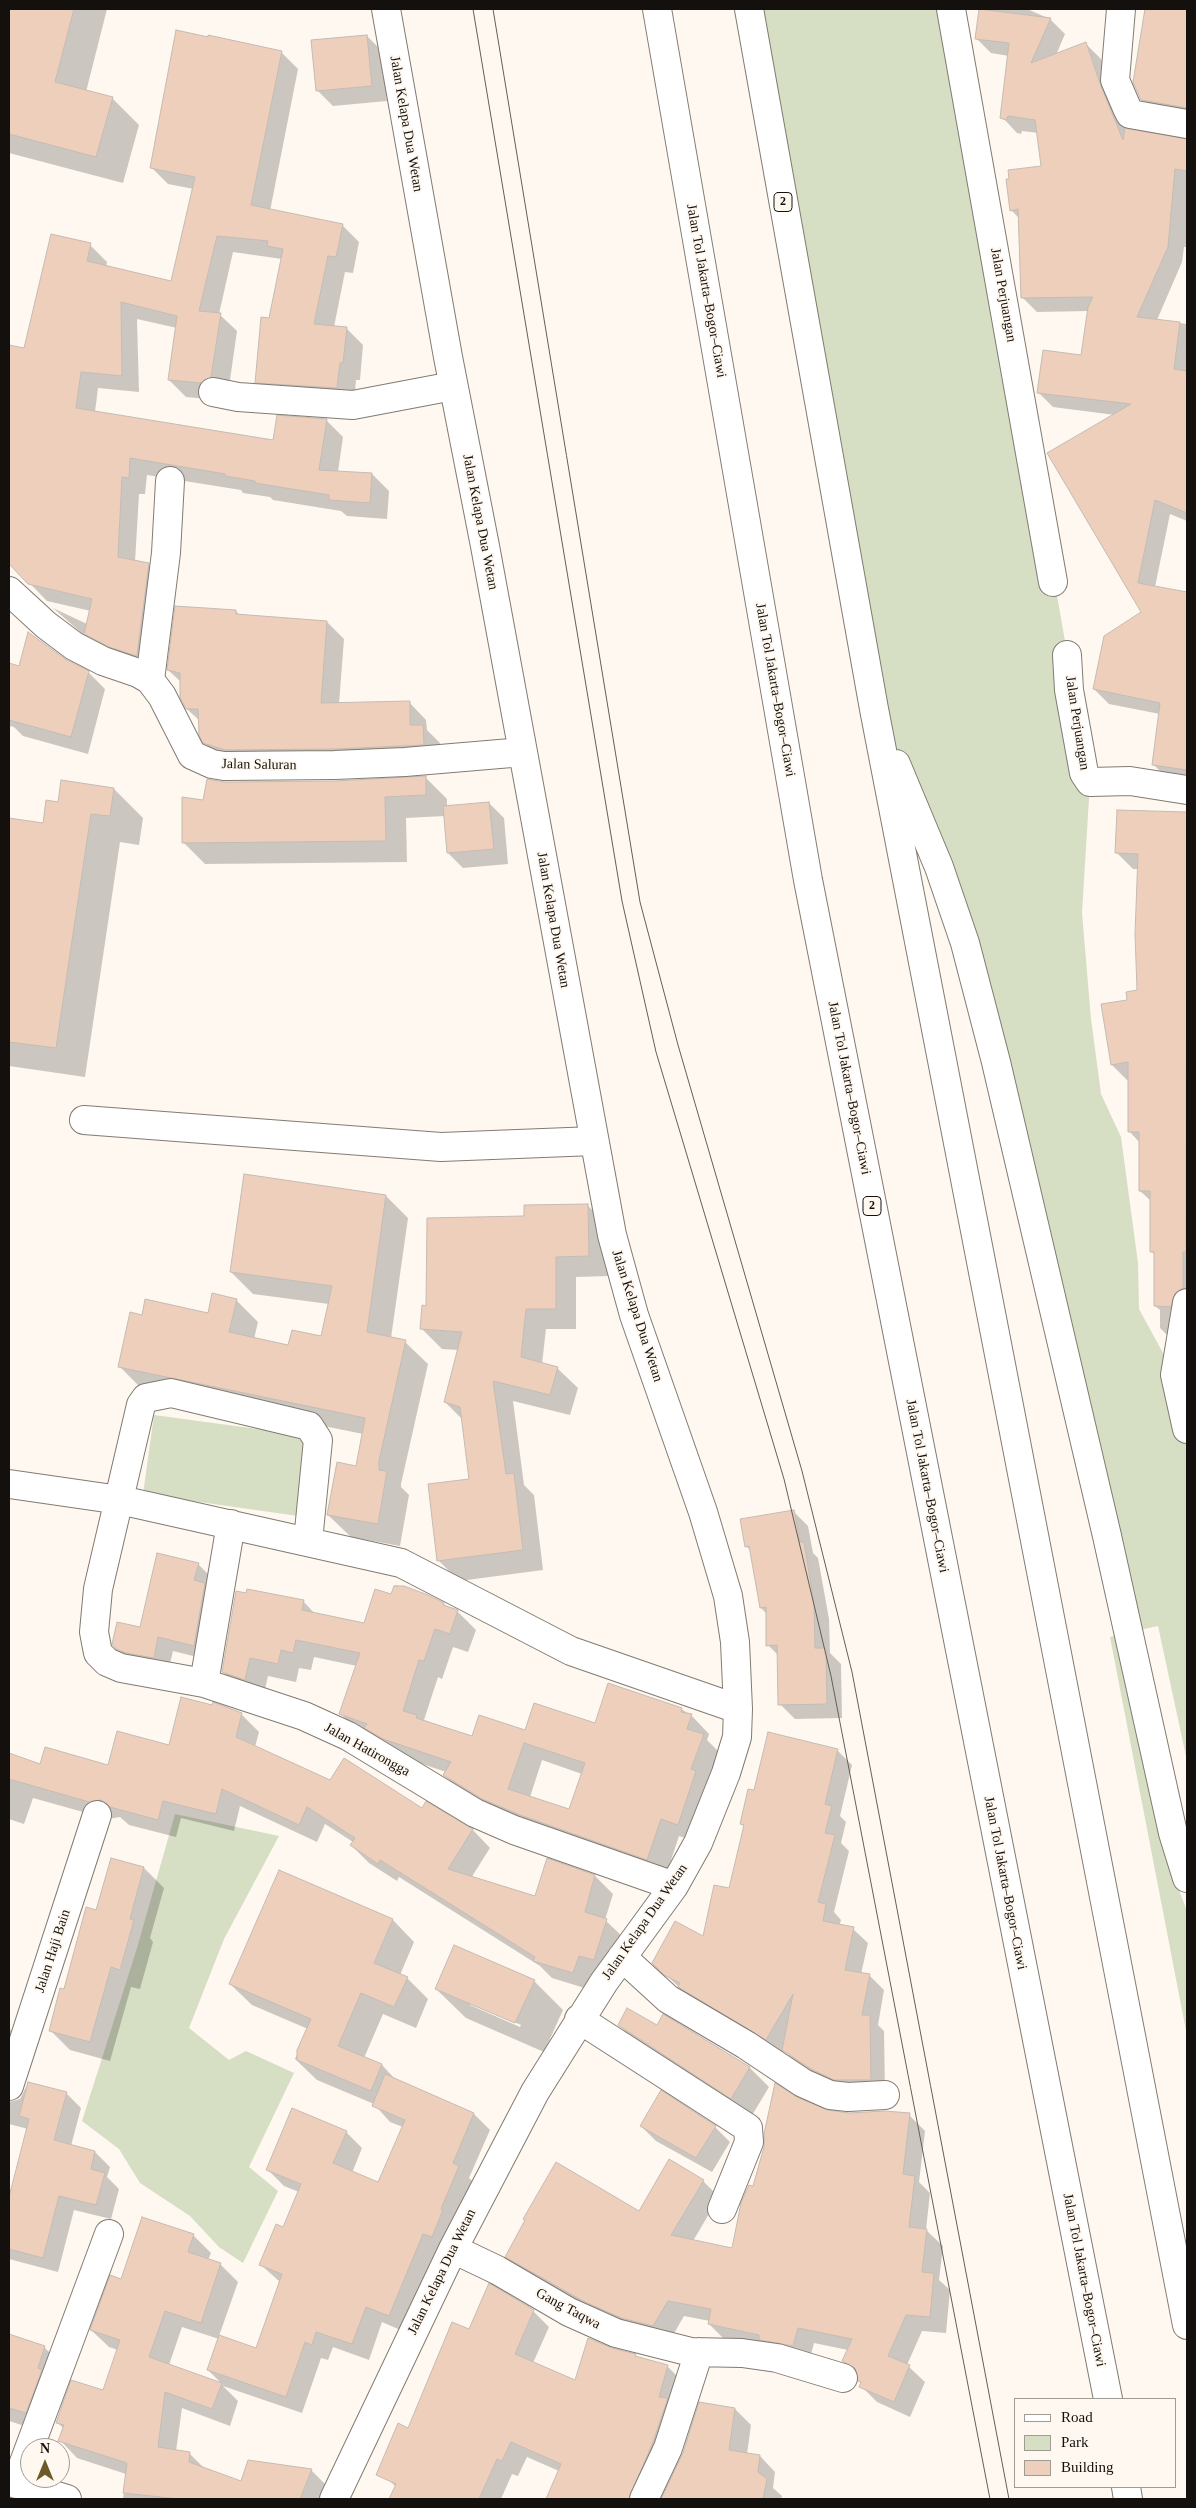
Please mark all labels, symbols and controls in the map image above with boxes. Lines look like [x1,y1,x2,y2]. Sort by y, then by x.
street label: Jalan Kelapa Dua Wetan [386,55,426,193]
road number: 2 [774,192,792,212]
street label: Jalan Tol Jakarta–Bogor–Ciawi [682,203,730,379]
street label: Jalan Perjuangan [986,247,1020,343]
street label: Jalan Kelapa Dua Wetan [459,453,501,591]
street label: Jalan Tol Jakarta–Bogor–Ciawi [751,602,799,778]
street label: Jalan Perjuangan [1061,675,1093,771]
street label: Jalan Saluran [221,756,297,774]
street label: Jalan Kelapa Dua Wetan [533,851,573,989]
street label: Jalan Tol Jakarta–Bogor–Ciawi [824,1000,874,1176]
road number: 2 [863,1196,881,1216]
street label: Jalan Kelapa Dua Wetan [608,1248,666,1384]
street label: Jalan Tol Jakarta–Bogor–Ciawi [902,1398,952,1574]
street label: Jalan Hatirongga [321,1720,413,1780]
street label: Jalan Tol Jakarta–Bogor–Ciawi [980,1795,1030,1971]
street label: Jalan Kelapa Dua Wetan [599,1861,691,1983]
street label: Jalan Haji Bain [32,1907,74,1995]
street label: Jalan Tol Jakarta–Bogor–Ciawi [1059,2192,1109,2368]
street label: Jalan Kelapa Dua Wetan [404,2206,480,2338]
street label: Gang Taqwa [533,2285,603,2333]
legend [1014,2398,1176,2488]
text: Road [1061,2409,1093,2425]
text: Park [1061,2434,1089,2450]
north arrow [20,2438,70,2488]
text: N [40,2441,50,2456]
text: Building [1061,2459,1114,2475]

